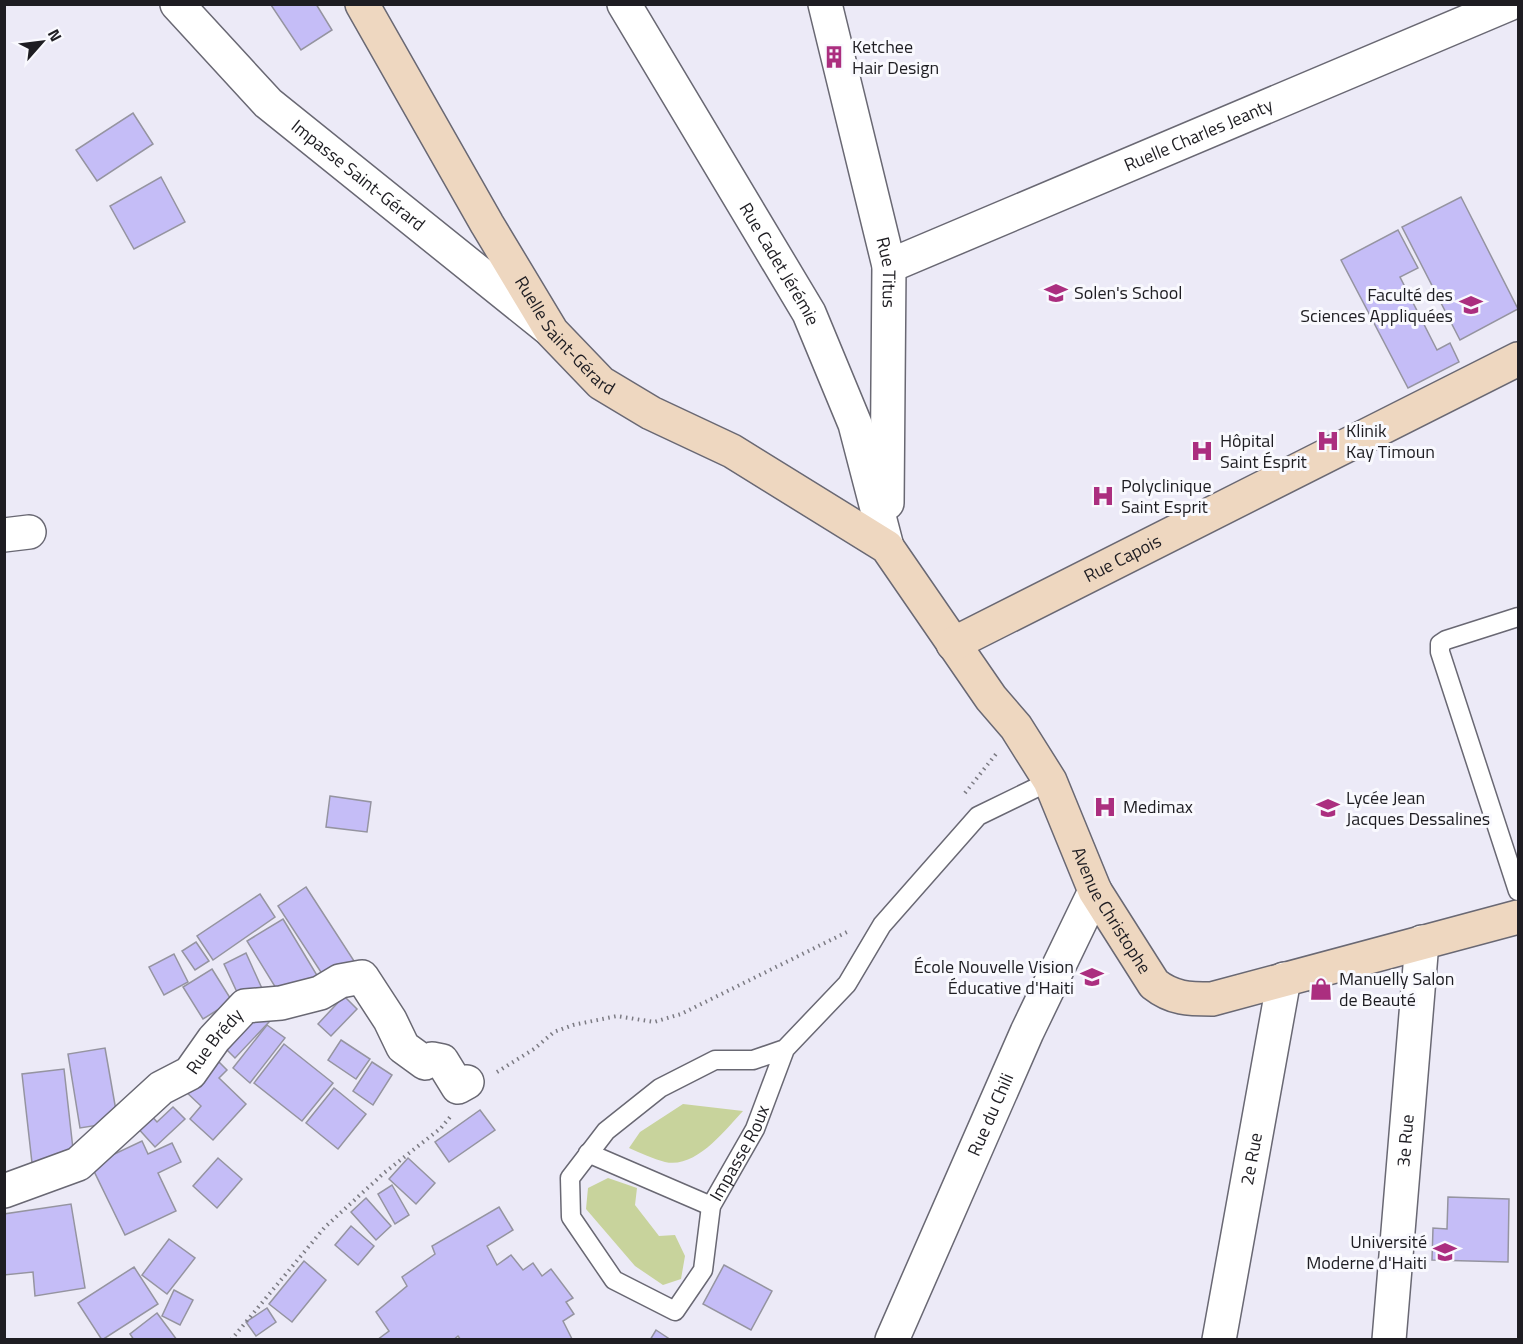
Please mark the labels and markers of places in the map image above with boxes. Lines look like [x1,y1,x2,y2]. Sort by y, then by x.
place label: Ketchee Hair Design [852,33,939,81]
building icon: Ketchee Hair Design [821,44,847,70]
place label: Solen's School [1074,279,1182,306]
school or university icon: Solen's School [1043,280,1069,306]
place label: Faculté des Sciences Appliquées [1300,281,1453,329]
school or university icon: Faculté des Sciences Appliquées [1458,292,1484,318]
place label: Klinik Kay Timoun [1346,417,1435,465]
place label: Hôpital Saint Ésprit [1220,427,1308,475]
hospital icon: Klinik Kay Timoun [1315,428,1341,454]
hospital icon: Hôpital Saint Ésprit [1189,438,1215,464]
place label: Polyclinique Saint Esprit [1121,472,1211,520]
hospital icon: Polyclinique Saint Esprit [1090,483,1116,509]
place label: Lycée Jean Jacques Dessalines [1346,784,1490,832]
place label: Medimax [1123,793,1193,820]
hospital icon: Medimax [1092,794,1118,820]
school or university icon: Lycée Jean Jacques Dessalines [1315,795,1341,821]
place label: École Nouvelle Vision Éducative d'Haiti [914,953,1074,1001]
school or university icon: École Nouvelle Vision Éducative d'Haiti [1079,964,1105,990]
place label: Manuelly Salon de Beauté [1339,965,1455,1013]
shop icon: Manuelly Salon de Beauté [1308,976,1334,1002]
place label: Université Moderne d'Haiti [1306,1228,1427,1276]
school or university icon: Université Moderne d'Haiti [1432,1239,1458,1265]

